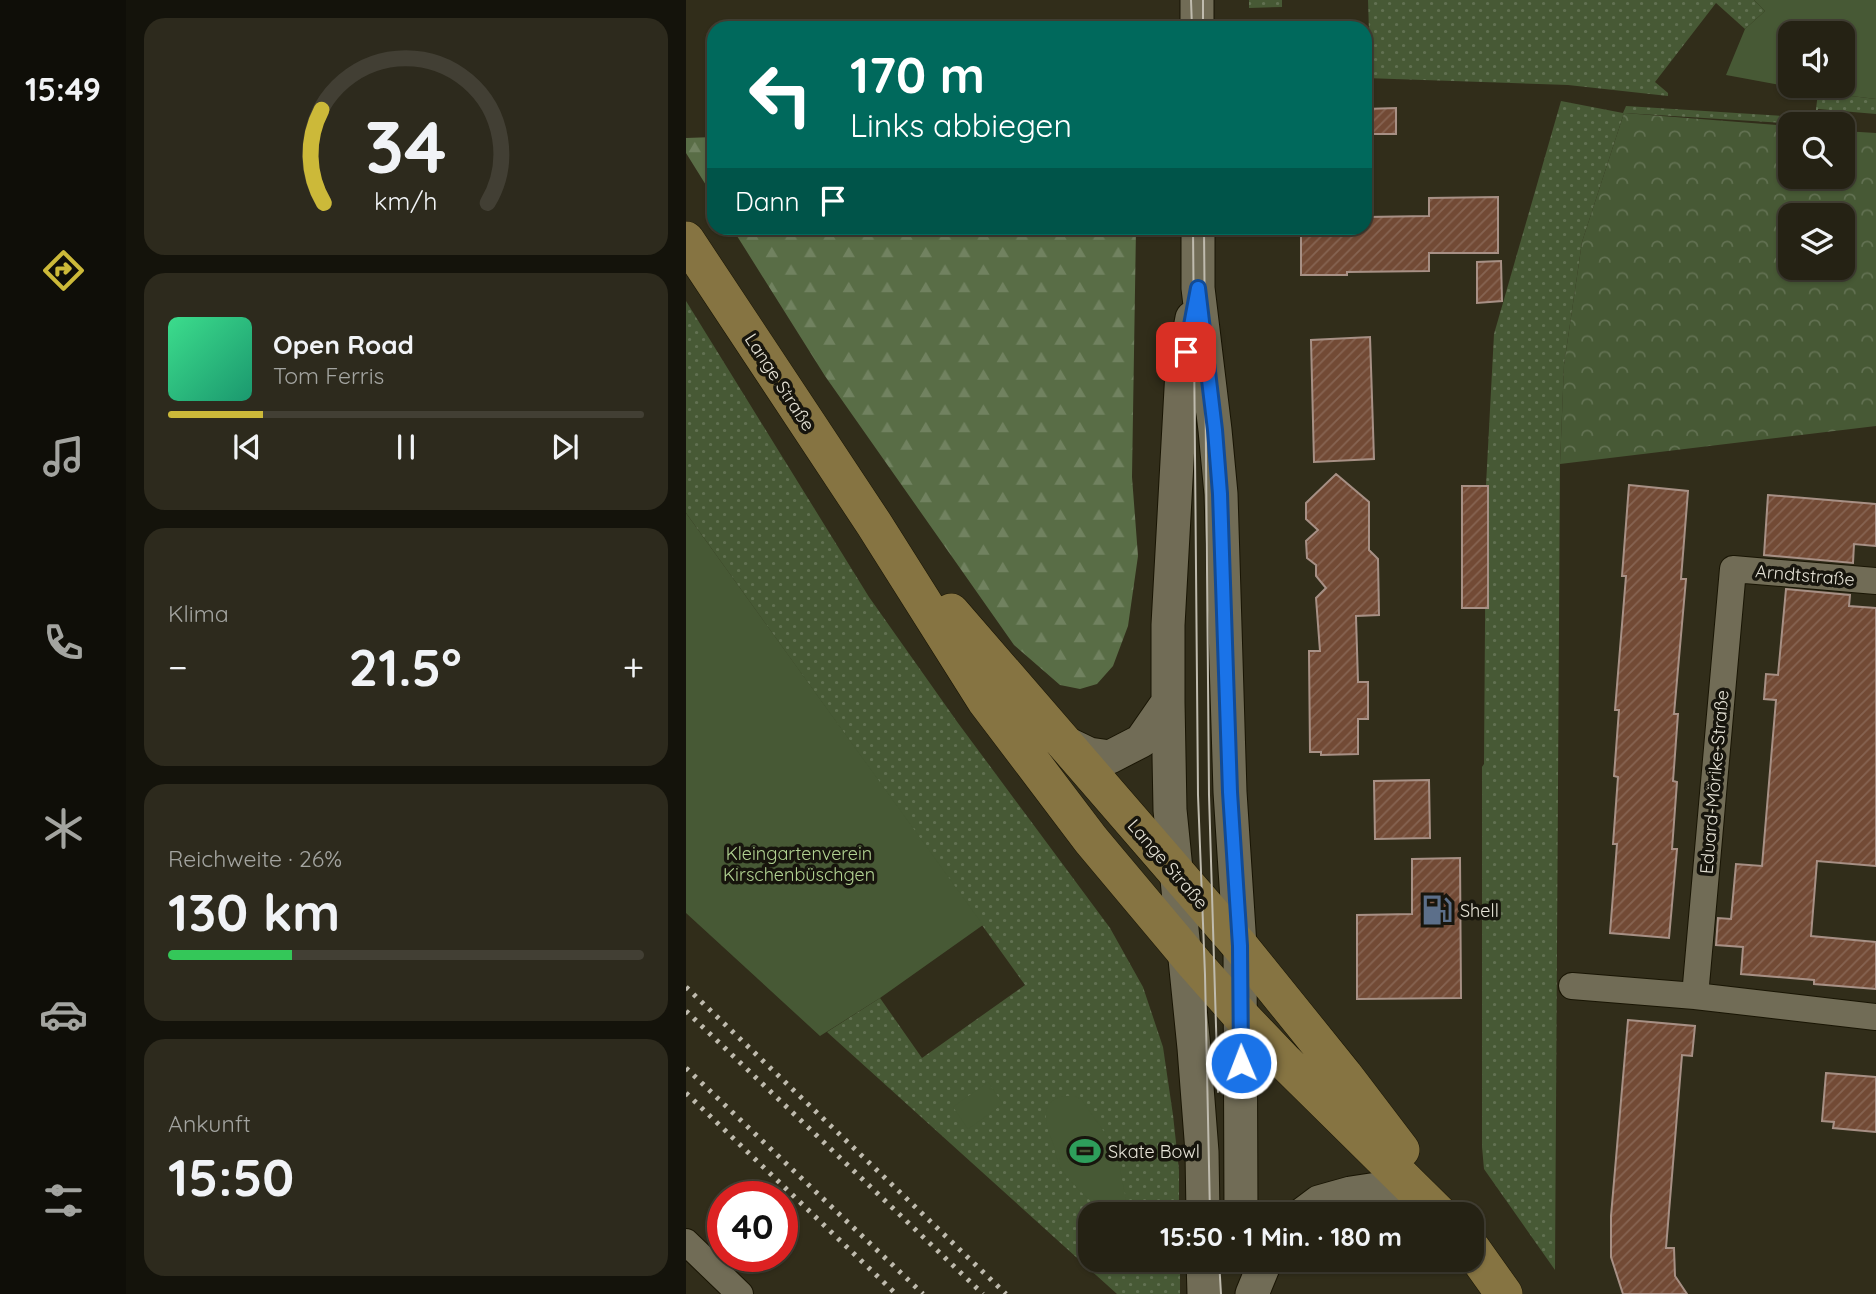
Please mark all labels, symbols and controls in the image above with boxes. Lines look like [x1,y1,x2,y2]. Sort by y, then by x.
map controls [1778,21,1855,280]
button: sound [1778,21,1855,98]
text: 170 m [850,44,985,105]
icon: left [735,49,826,140]
text: 15:49 [25,69,101,109]
text: 34 [365,100,447,191]
text: Links abbiegen [850,105,1072,145]
button: search [1778,112,1855,189]
icon: arrive [814,182,852,220]
text: km/h [374,184,438,215]
text: Dann [735,185,800,218]
button: layers [1778,203,1855,280]
icon: directions [39,246,88,295]
pin [1156,322,1216,382]
text: Open Road [273,328,414,361]
street label: Lange Straße [740,329,820,435]
icon: arrive [1167,333,1205,371]
text: Tom Ferris [273,361,384,390]
icon: previous [228,428,266,466]
icon: pause [387,428,425,466]
icon: next [546,428,584,466]
icon: music [39,432,88,481]
street label: Arndtstraße [1754,559,1856,591]
text: Klima [168,599,229,628]
icon: phone [39,618,88,667]
text: 21.5° [349,634,462,699]
text: − [168,643,188,691]
text: + [623,643,644,691]
street label: Eduard-Mörike-Straße [1694,689,1734,875]
icon: climate [39,804,88,853]
street label: Lange Straße [1123,814,1213,914]
park label: Kleingartenverein Kirschenbüschgen [723,842,875,886]
text: Reichweite · 26% [168,844,342,873]
text: 130 km [168,879,340,944]
fuel station icon: Shell [1420,893,1454,927]
place label: Shell [1460,899,1499,922]
icon: car [39,990,88,1039]
position arrow [1204,1026,1278,1100]
text: Ankunft [168,1109,251,1138]
sports icon: Skate Bowl [1068,1134,1102,1168]
place label: Skate Bowl [1108,1140,1200,1163]
text: 15:50 [168,1144,294,1209]
icon: filters [39,1176,88,1225]
speed limit sign: 40 [707,1181,798,1272]
text: 15:50 · 1 Min. · 180 m [1160,1220,1402,1253]

